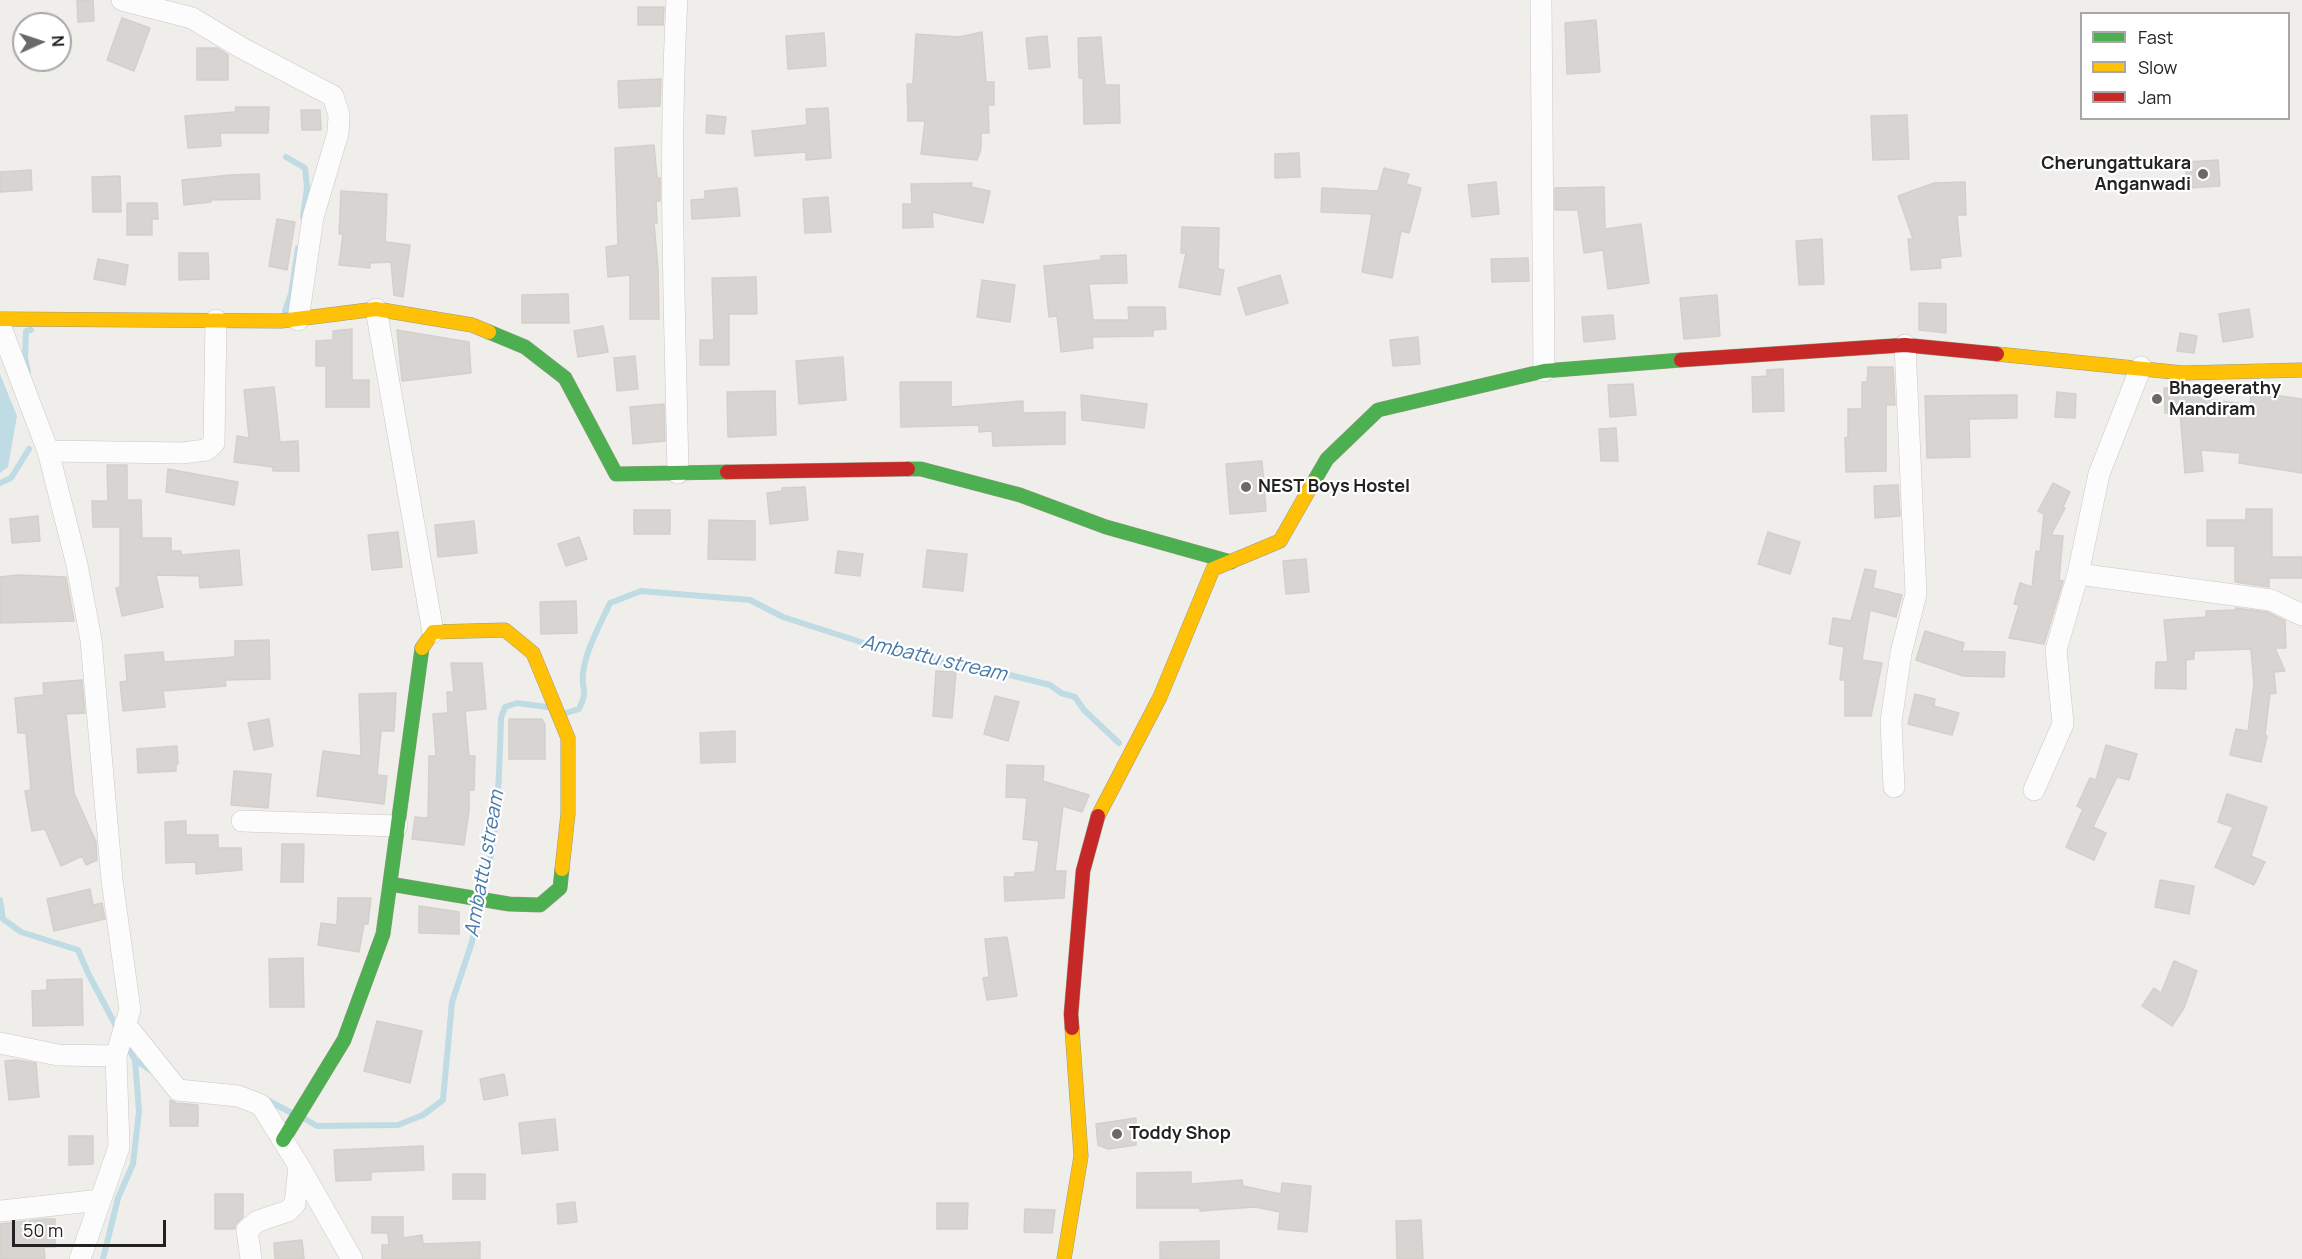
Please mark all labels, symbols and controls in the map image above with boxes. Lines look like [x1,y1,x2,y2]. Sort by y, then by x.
north arrow [12,12,72,72]
legend [2080,12,2290,120]
text: Fast [2138,25,2173,49]
text: N [47,35,69,47]
text: Slow [2138,55,2177,79]
text: Jam [2138,85,2172,109]
place label: Cherungattukara Anganwadi [2041,153,2191,195]
marker: Cherungattukara Anganwadi [2196,167,2210,181]
place label: Bhageerathy Mandiram [2169,378,2281,420]
marker: Bhageerathy Mandiram [2150,392,2164,406]
place label: NEST Boys Hostel [1258,476,1410,498]
marker: NEST Boys Hostel [1239,480,1253,494]
water label: Ambattu stream [859,631,1009,687]
water label: Ambattu stream [460,789,510,939]
place label: Toddy Shop [1129,1123,1231,1145]
marker: Toddy Shop [1110,1127,1124,1141]
scale bar [15,1208,170,1246]
text: 50 m [23,1218,63,1242]

